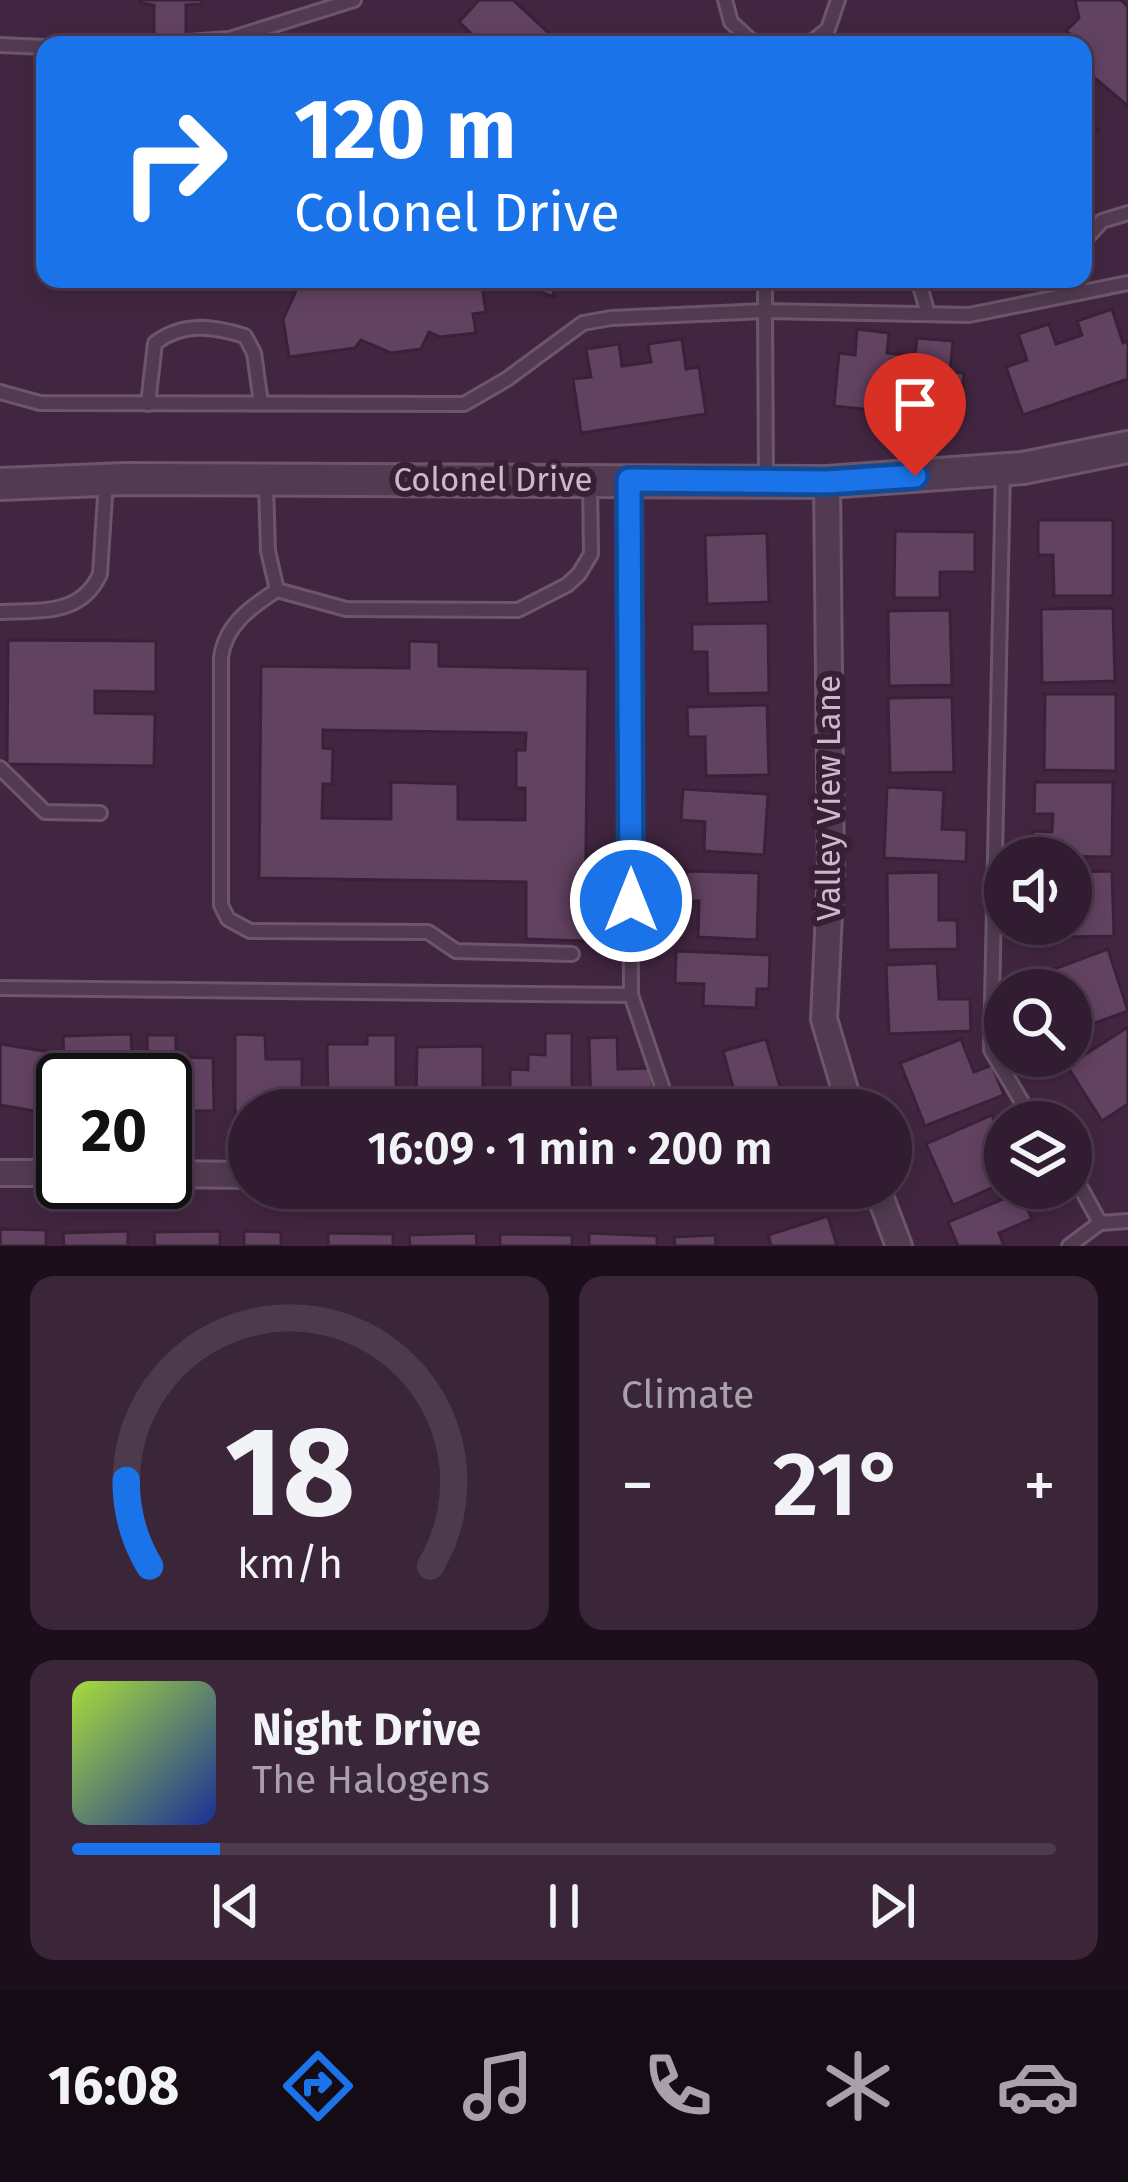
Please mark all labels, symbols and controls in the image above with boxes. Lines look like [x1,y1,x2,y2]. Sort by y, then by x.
text: 120 m [294,79,516,180]
icon: right [96,84,252,240]
text: Colonel Drive [294,181,620,245]
pin [864,353,966,476]
icon: arrive [882,371,948,437]
street label: Colonel Drive [394,460,593,500]
street label: Valley View Lane [809,675,849,921]
map controls [984,837,1092,1209]
button: sound [984,837,1092,945]
position arrow [568,838,694,964]
button: search [984,969,1092,1077]
speed limit sign: 20 [36,1053,192,1209]
button: layers [984,1101,1092,1209]
text: 16:09 · 1 min · 200 m [367,1122,773,1176]
text: Climate [621,1372,754,1418]
text: 18 [224,1398,355,1548]
text: 21° [773,1431,905,1539]
text: − [621,1446,654,1525]
text: + [1023,1446,1056,1525]
text: km/h [236,1538,343,1589]
text: Night Drive [252,1703,481,1757]
text: The Halogens [252,1757,490,1803]
icon: previous [203,1873,269,1939]
icon: pause [531,1873,597,1939]
icon: next [859,1873,925,1939]
icon: directions [276,2044,360,2128]
icon: music [456,2044,540,2128]
icon: phone [636,2044,720,2128]
icon: climate [816,2044,900,2128]
icon: car [996,2044,1080,2128]
text: 16:08 [48,2054,179,2118]

